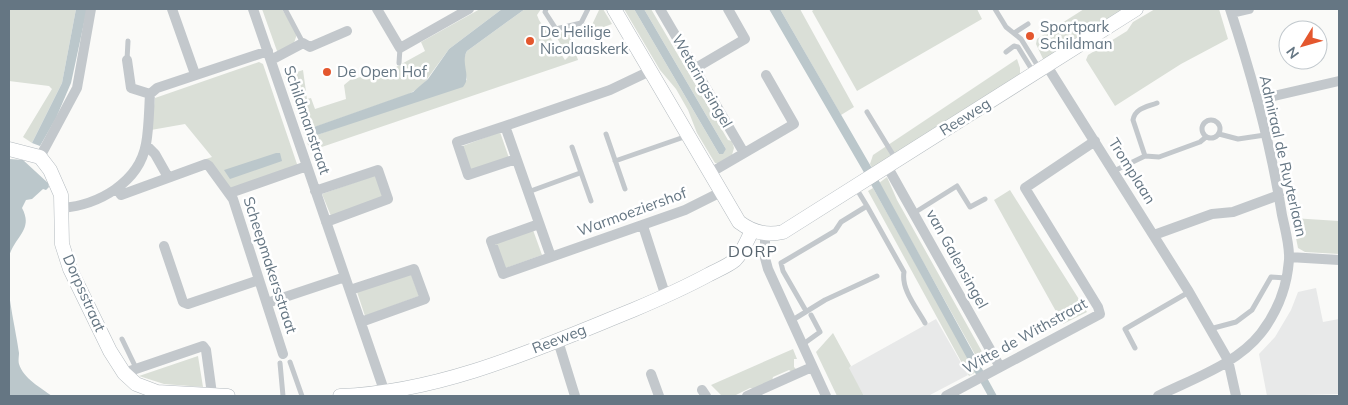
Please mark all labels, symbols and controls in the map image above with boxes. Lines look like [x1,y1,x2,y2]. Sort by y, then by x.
place label: Sportpark Schildman [1040,17,1113,53]
north arrow [1278,20,1328,70]
place label: De Heilige Nicolaaskerk [540,22,629,58]
marker: Sportpark Schildman [1024,30,1036,42]
street label: Weteringsingel [668,31,737,131]
marker: De Heilige Nicolaaskerk [524,35,536,47]
text: N [1282,43,1303,62]
place label: De Open Hof [337,62,428,81]
street label: Schildmanstraat [280,63,335,177]
marker: De Open Hof [321,66,333,78]
street label: Admiraal de Ruyterlaan [1256,73,1311,238]
street label: Reeweg [936,94,994,140]
street label: Tromplaan [1105,134,1160,207]
street label: Warmoeziershof [575,183,690,240]
street label: Scheepmakersstraat [239,194,302,336]
street label: van Galensingel [922,206,993,312]
district label: DORP [728,241,778,261]
street label: Dorpsstraat [59,251,110,335]
street label: Witte de Withstraat [959,294,1090,378]
street label: Reeweg [529,320,589,358]

